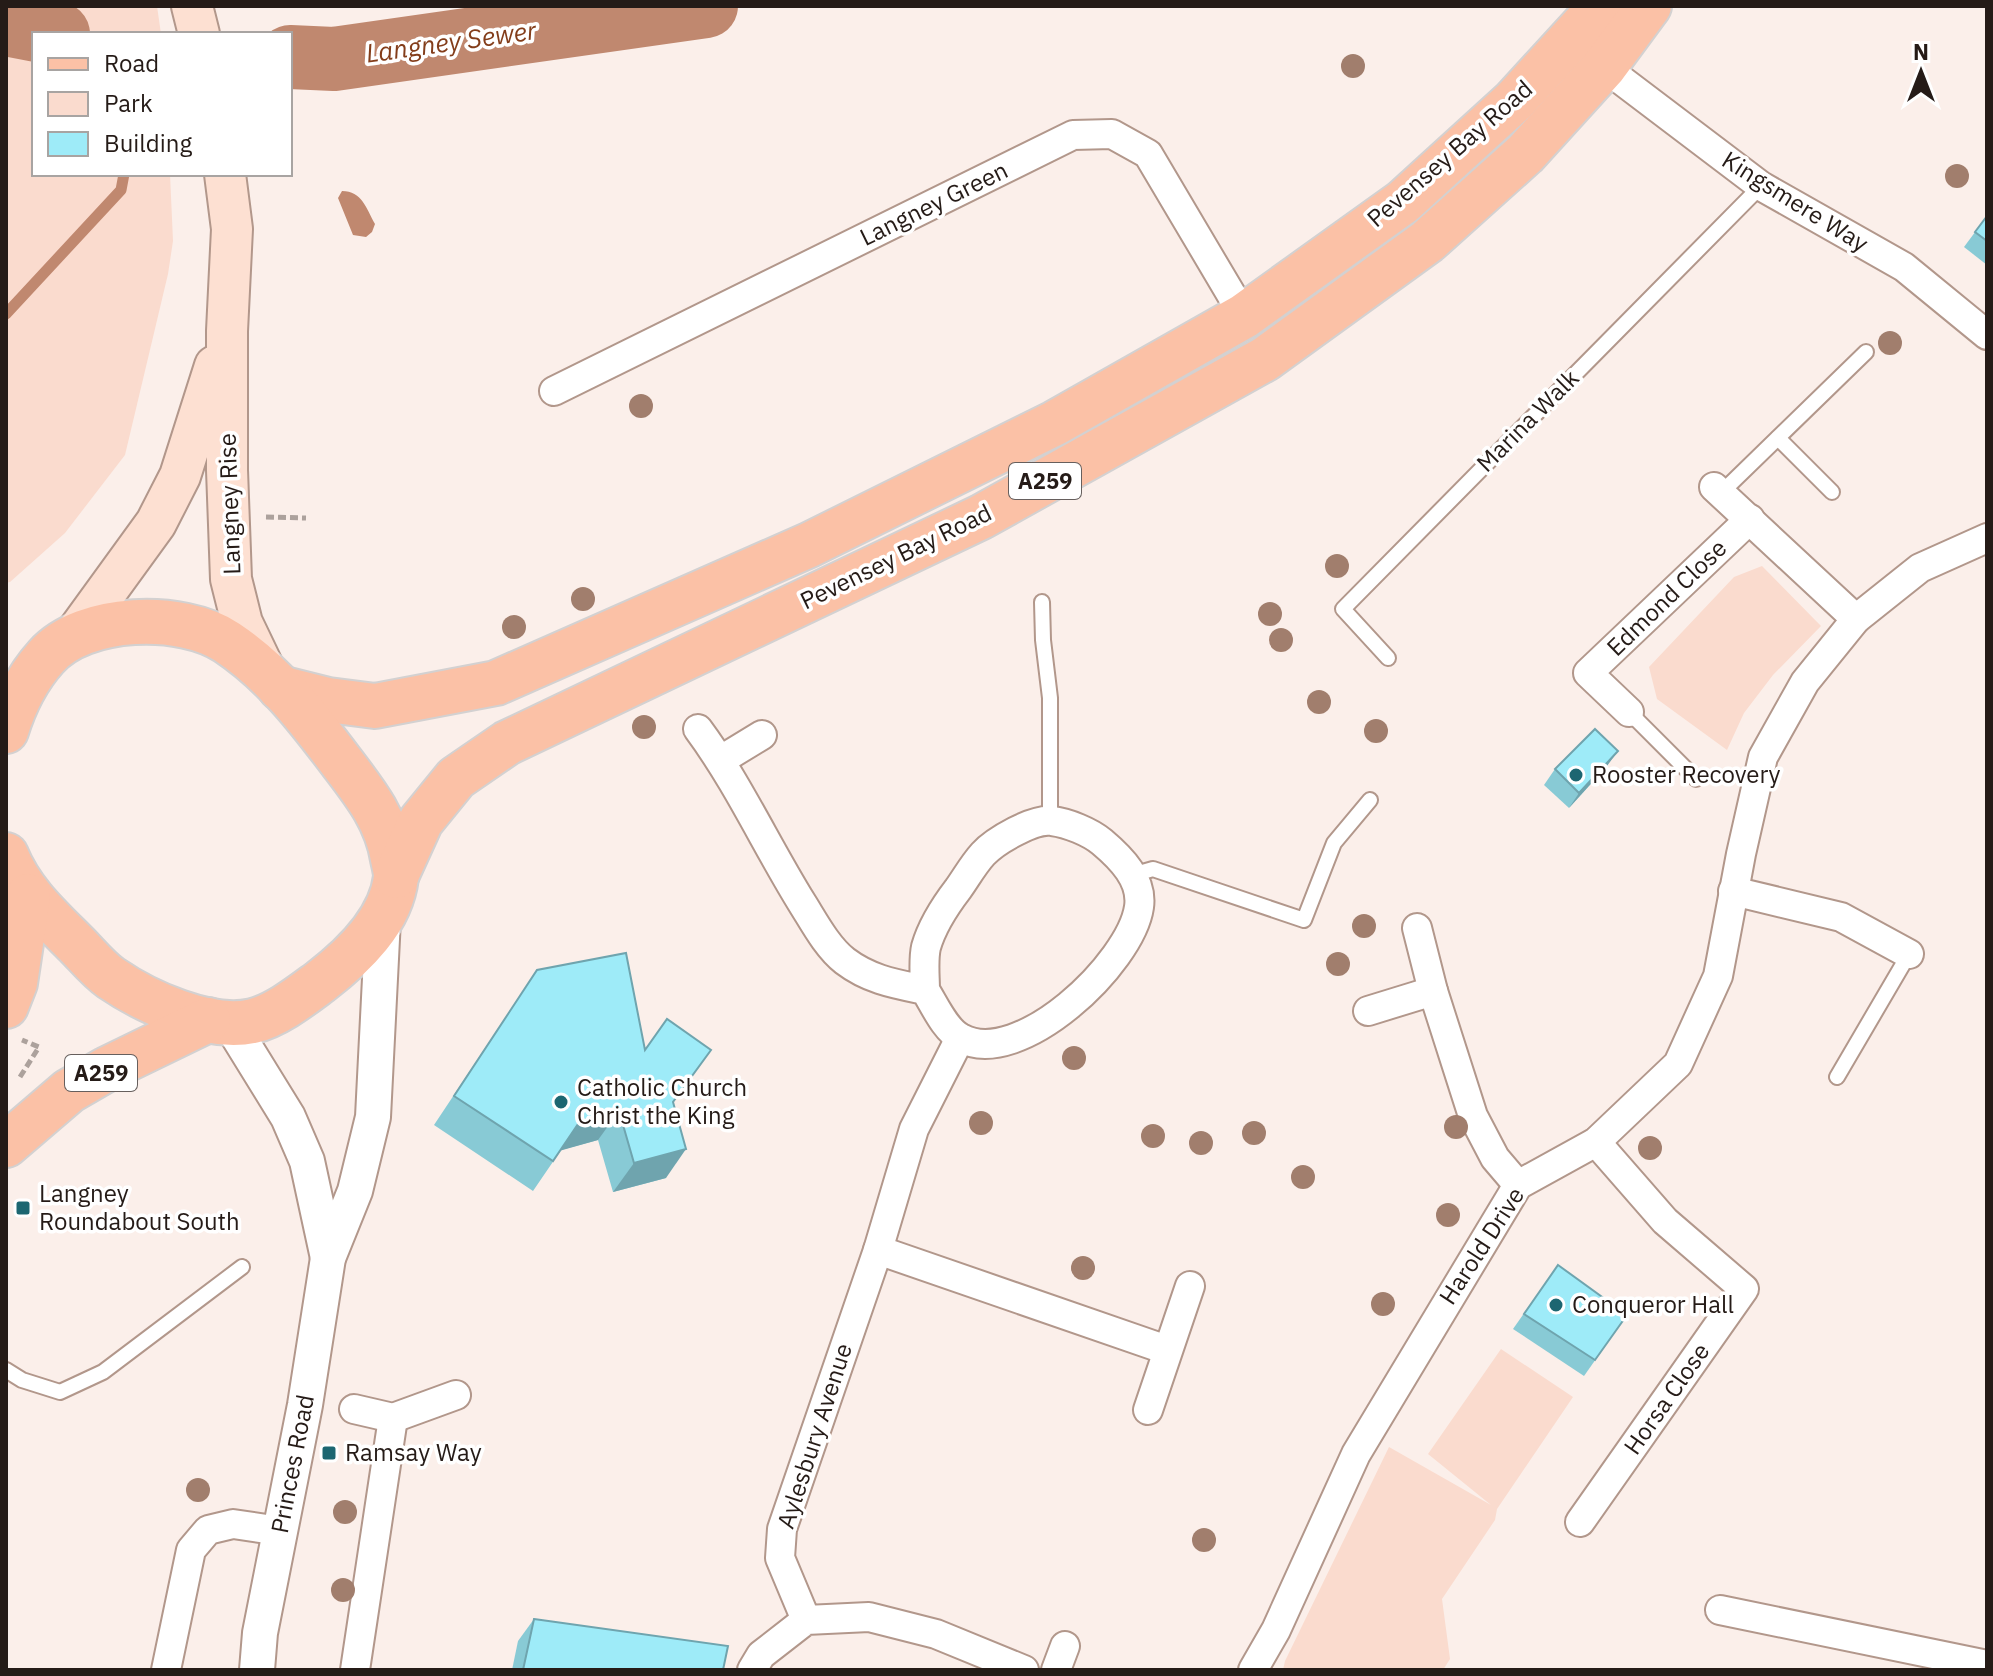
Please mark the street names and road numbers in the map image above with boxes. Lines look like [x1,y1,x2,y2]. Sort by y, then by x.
street label: Pevensey Bay Road [1360,73,1539,234]
street label: Kingsmere Way [1716,143,1875,259]
street label: Langney Green [854,153,1013,253]
street label: Marina Walk [1469,362,1586,478]
street label: Langney Rise [211,433,247,575]
road number: A259 [1009,463,1081,499]
street label: Pevensey Bay Road [795,496,997,616]
street label: Edmond Close [1599,532,1733,663]
road number: A259 [65,1055,137,1091]
street label: Harold Drive [1431,1181,1531,1310]
street label: Horsa Close [1616,1336,1716,1460]
street label: Aylesbury Avenue [769,1339,859,1532]
street label: Princes Road [263,1392,321,1536]

